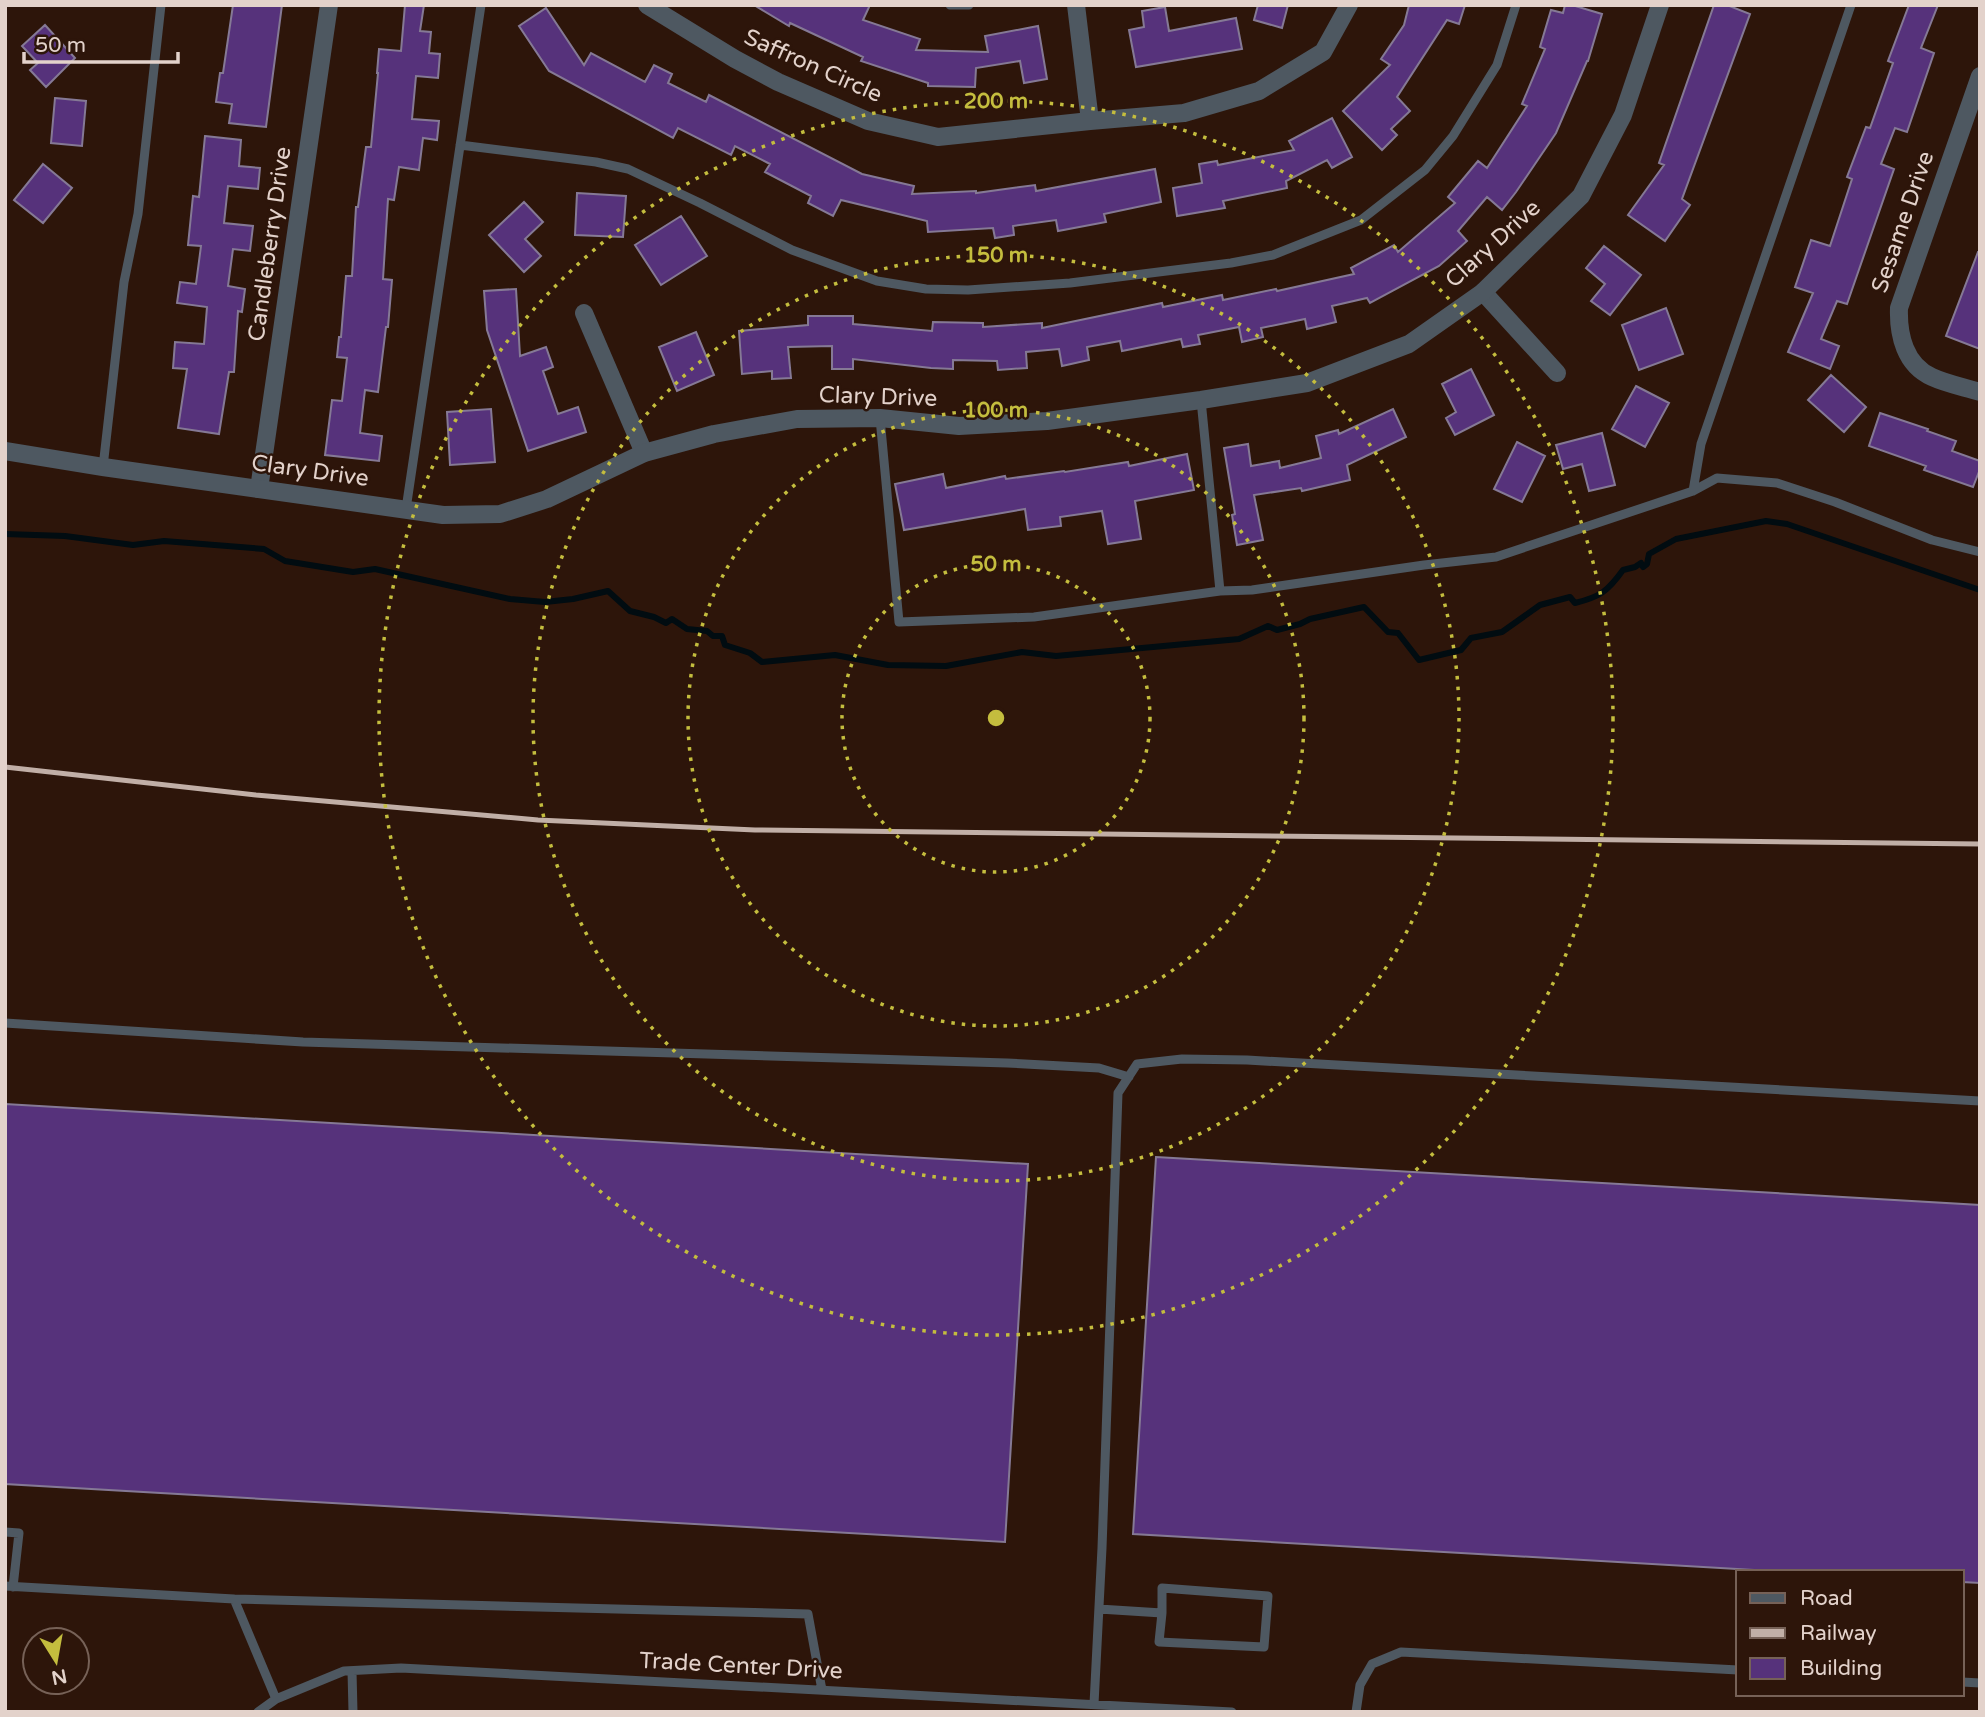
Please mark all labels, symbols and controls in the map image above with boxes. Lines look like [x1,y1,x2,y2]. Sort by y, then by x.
scale bar [24,21,178,65]
street label: Saffron Circle [740,23,886,109]
text: 50 m [35,33,86,58]
text: 200 m [964,89,1028,114]
street label: Candleberry Drive [242,145,298,343]
street label: Sesame Drive [1866,148,1940,296]
street label: Clary Drive [1440,194,1546,294]
text: 150 m [964,243,1028,268]
street label: Clary Drive [818,381,938,413]
text: 100 m [964,398,1028,423]
street label: Clary Drive [249,449,371,493]
text: 50 m [970,552,1022,577]
centre of rings [984,706,1008,730]
legend [1736,1570,1964,1696]
text: Road [1800,1586,1853,1611]
text: Railway [1800,1621,1877,1646]
north arrow [21,1626,91,1696]
street label: Trade Center Drive [639,1647,843,1685]
text: Building [1800,1656,1882,1681]
text: N [49,1664,69,1689]

